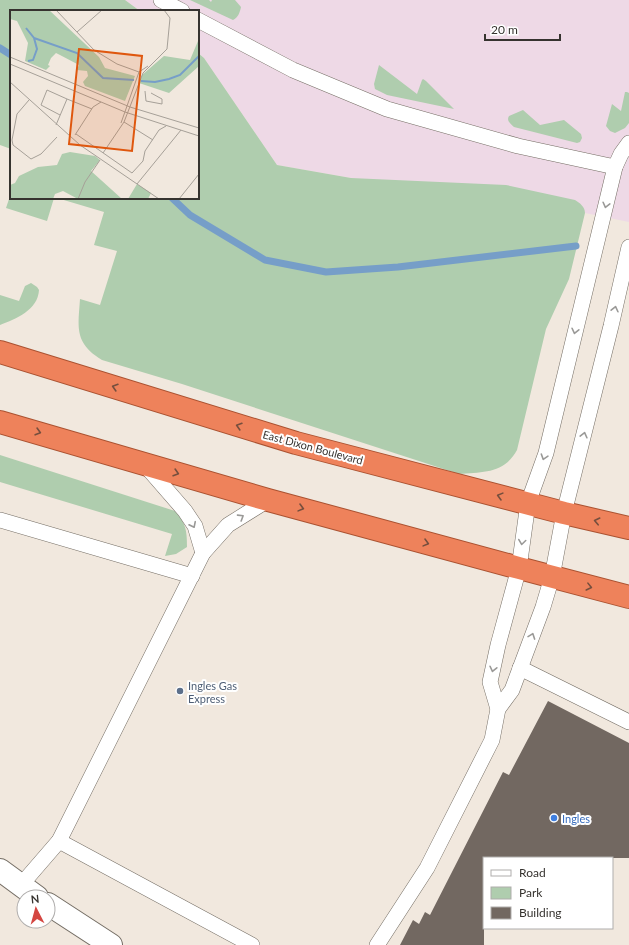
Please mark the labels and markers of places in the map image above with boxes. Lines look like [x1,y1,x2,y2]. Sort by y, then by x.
place label: Ingles Gas Express [188,679,237,705]
marker: Ingles Gas Express [175,686,185,696]
place label: Ingles [562,812,590,825]
marker: Ingles [549,813,559,823]

